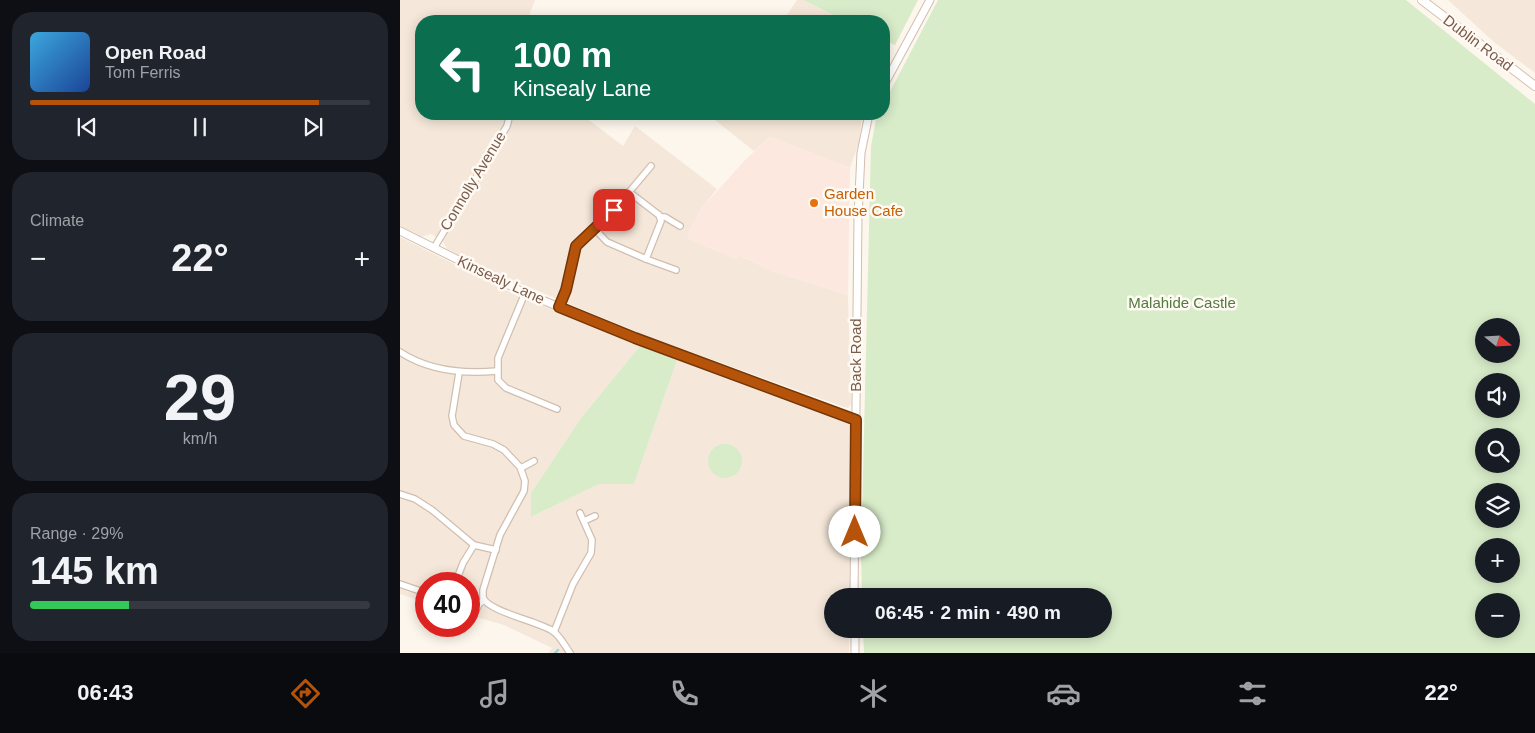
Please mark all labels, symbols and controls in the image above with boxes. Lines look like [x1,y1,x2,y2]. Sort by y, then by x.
street label: Dublin Road [1440,11,1516,74]
icon: left [430,35,495,100]
text: 100 m [513,35,612,74]
text: Open Road [105,42,206,63]
text: Tom Ferris [105,64,181,81]
text: Kinsealy Lane [513,76,651,101]
icon: previous [73,113,101,141]
icon: pause [186,113,214,141]
icon: next [299,113,327,141]
street label: Connolly Avenue [436,128,509,233]
place label: Garden House Cafe [824,185,903,219]
pin [593,189,635,231]
icon: arrive [600,196,628,224]
marker: Garden House Cafe [808,197,820,209]
text: Climate [30,212,84,229]
text: 22° [171,237,229,279]
text: − [30,243,46,274]
text: + [354,243,370,274]
street label: Kinsealy Lane [455,252,548,307]
park label: Malahide Castle [1128,294,1236,311]
street label: Back Road [847,318,864,392]
north arrow [1475,318,1520,362]
map controls [1475,318,1520,638]
text: 29 [164,361,236,434]
button: sound [1475,373,1520,418]
button: search [1475,428,1520,473]
text: km/h [183,430,217,447]
button: layers [1475,483,1520,528]
position arrow [828,505,880,557]
text: Range · 29% [30,525,123,542]
button: + [1475,538,1520,583]
text: 145 km [30,550,159,592]
speed limit sign: 40 [415,572,480,637]
button: − [1475,593,1520,638]
text: 06:45 · 2 min · 490 m [875,602,1061,623]
icon: directions [288,676,323,711]
icon: music [477,676,512,711]
icon: phone [667,676,702,711]
icon: climate [856,676,891,711]
icon: car [1046,676,1081,711]
icon: filters [1235,676,1270,711]
text: 06:43 [77,680,133,705]
text: 22° [1424,680,1458,705]

